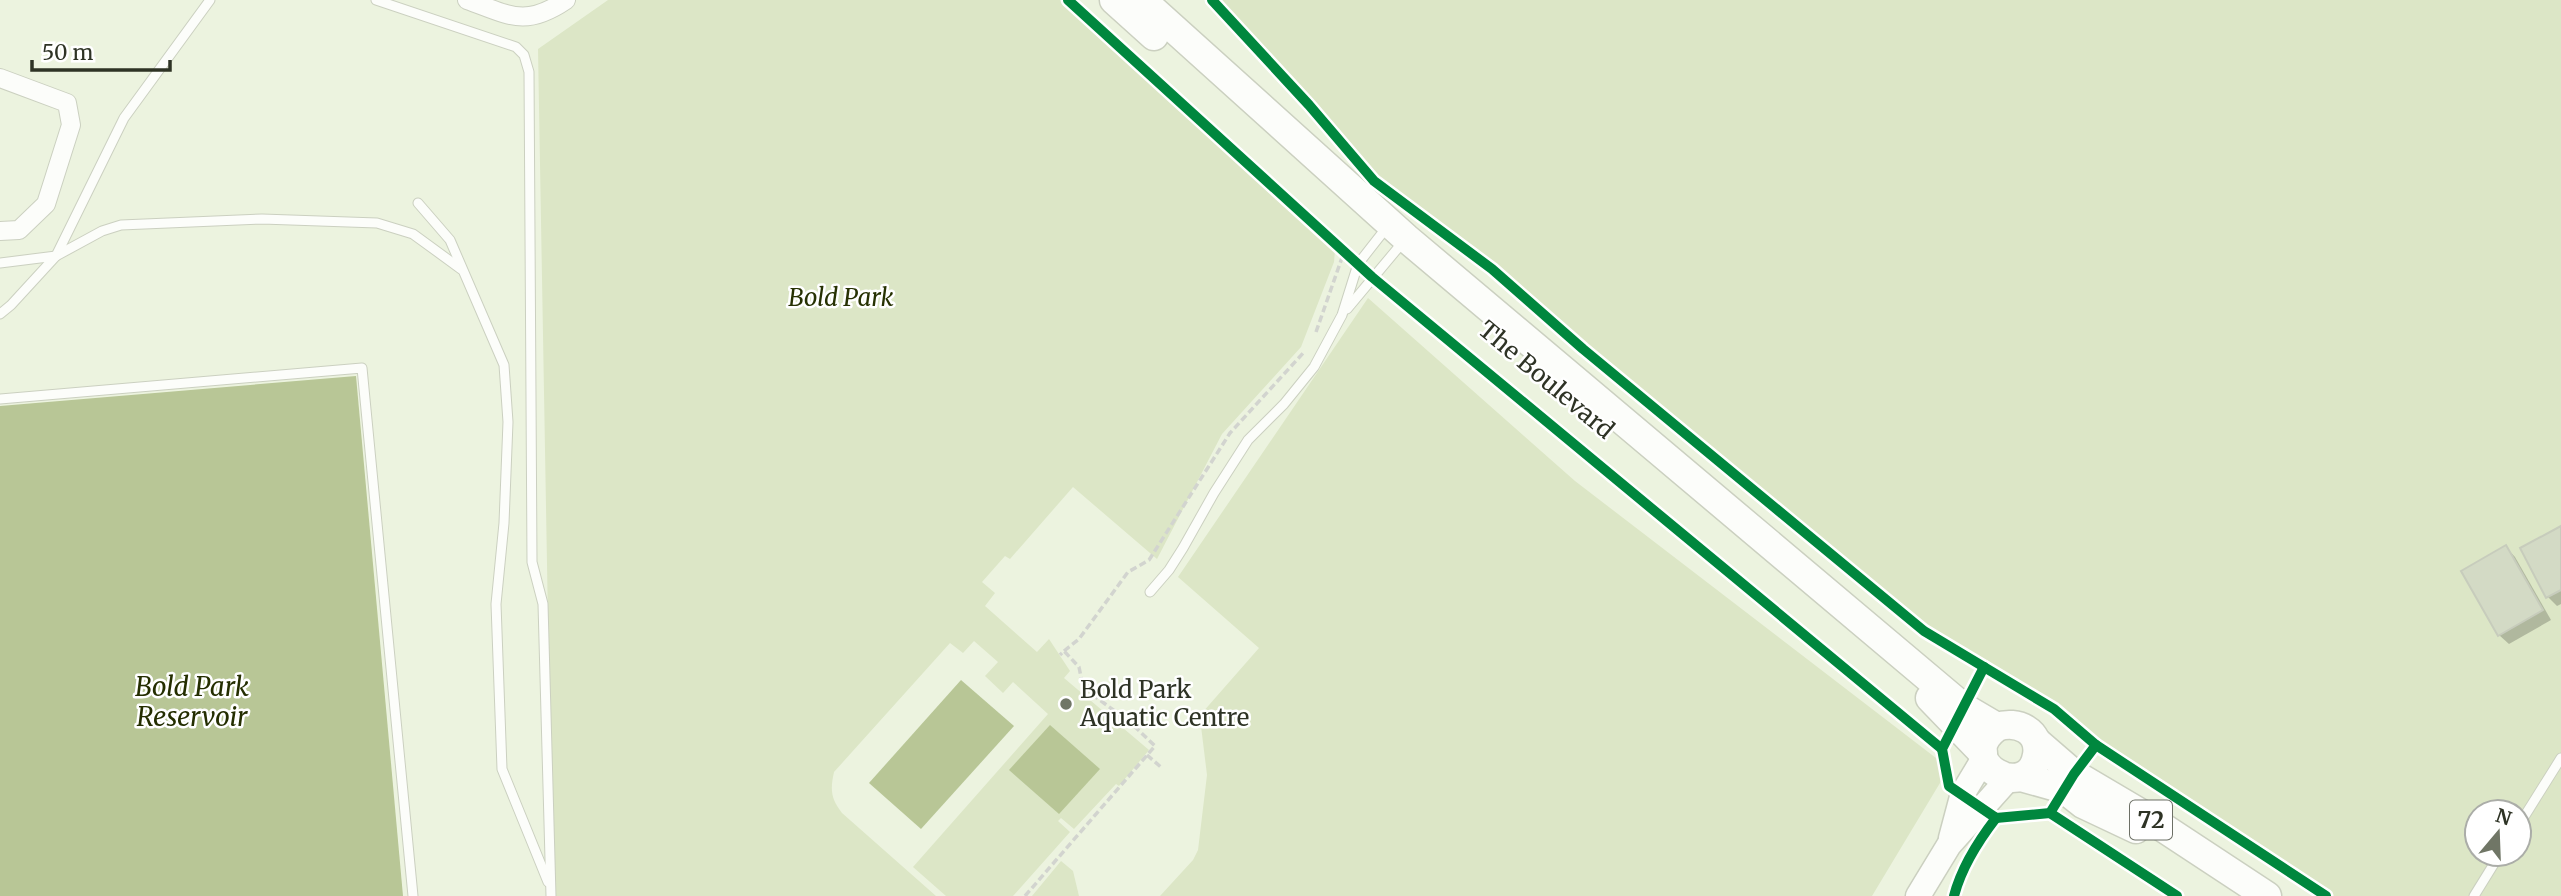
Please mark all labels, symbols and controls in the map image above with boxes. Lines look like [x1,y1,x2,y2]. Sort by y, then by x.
scale bar [32,28,170,72]
text: 50 m [42,39,93,66]
park label: Bold Park [788,282,894,313]
street label: The Boulevard [1472,314,1620,445]
water label: Bold Park Reservoir [135,670,249,733]
place label: Bold Park Aquatic Centre [1079,674,1249,733]
marker: Bold Park Aquatic Centre [1058,696,1074,712]
north arrow [2463,798,2533,868]
road number: 72 [2130,800,2172,840]
text: N [2493,803,2515,831]

